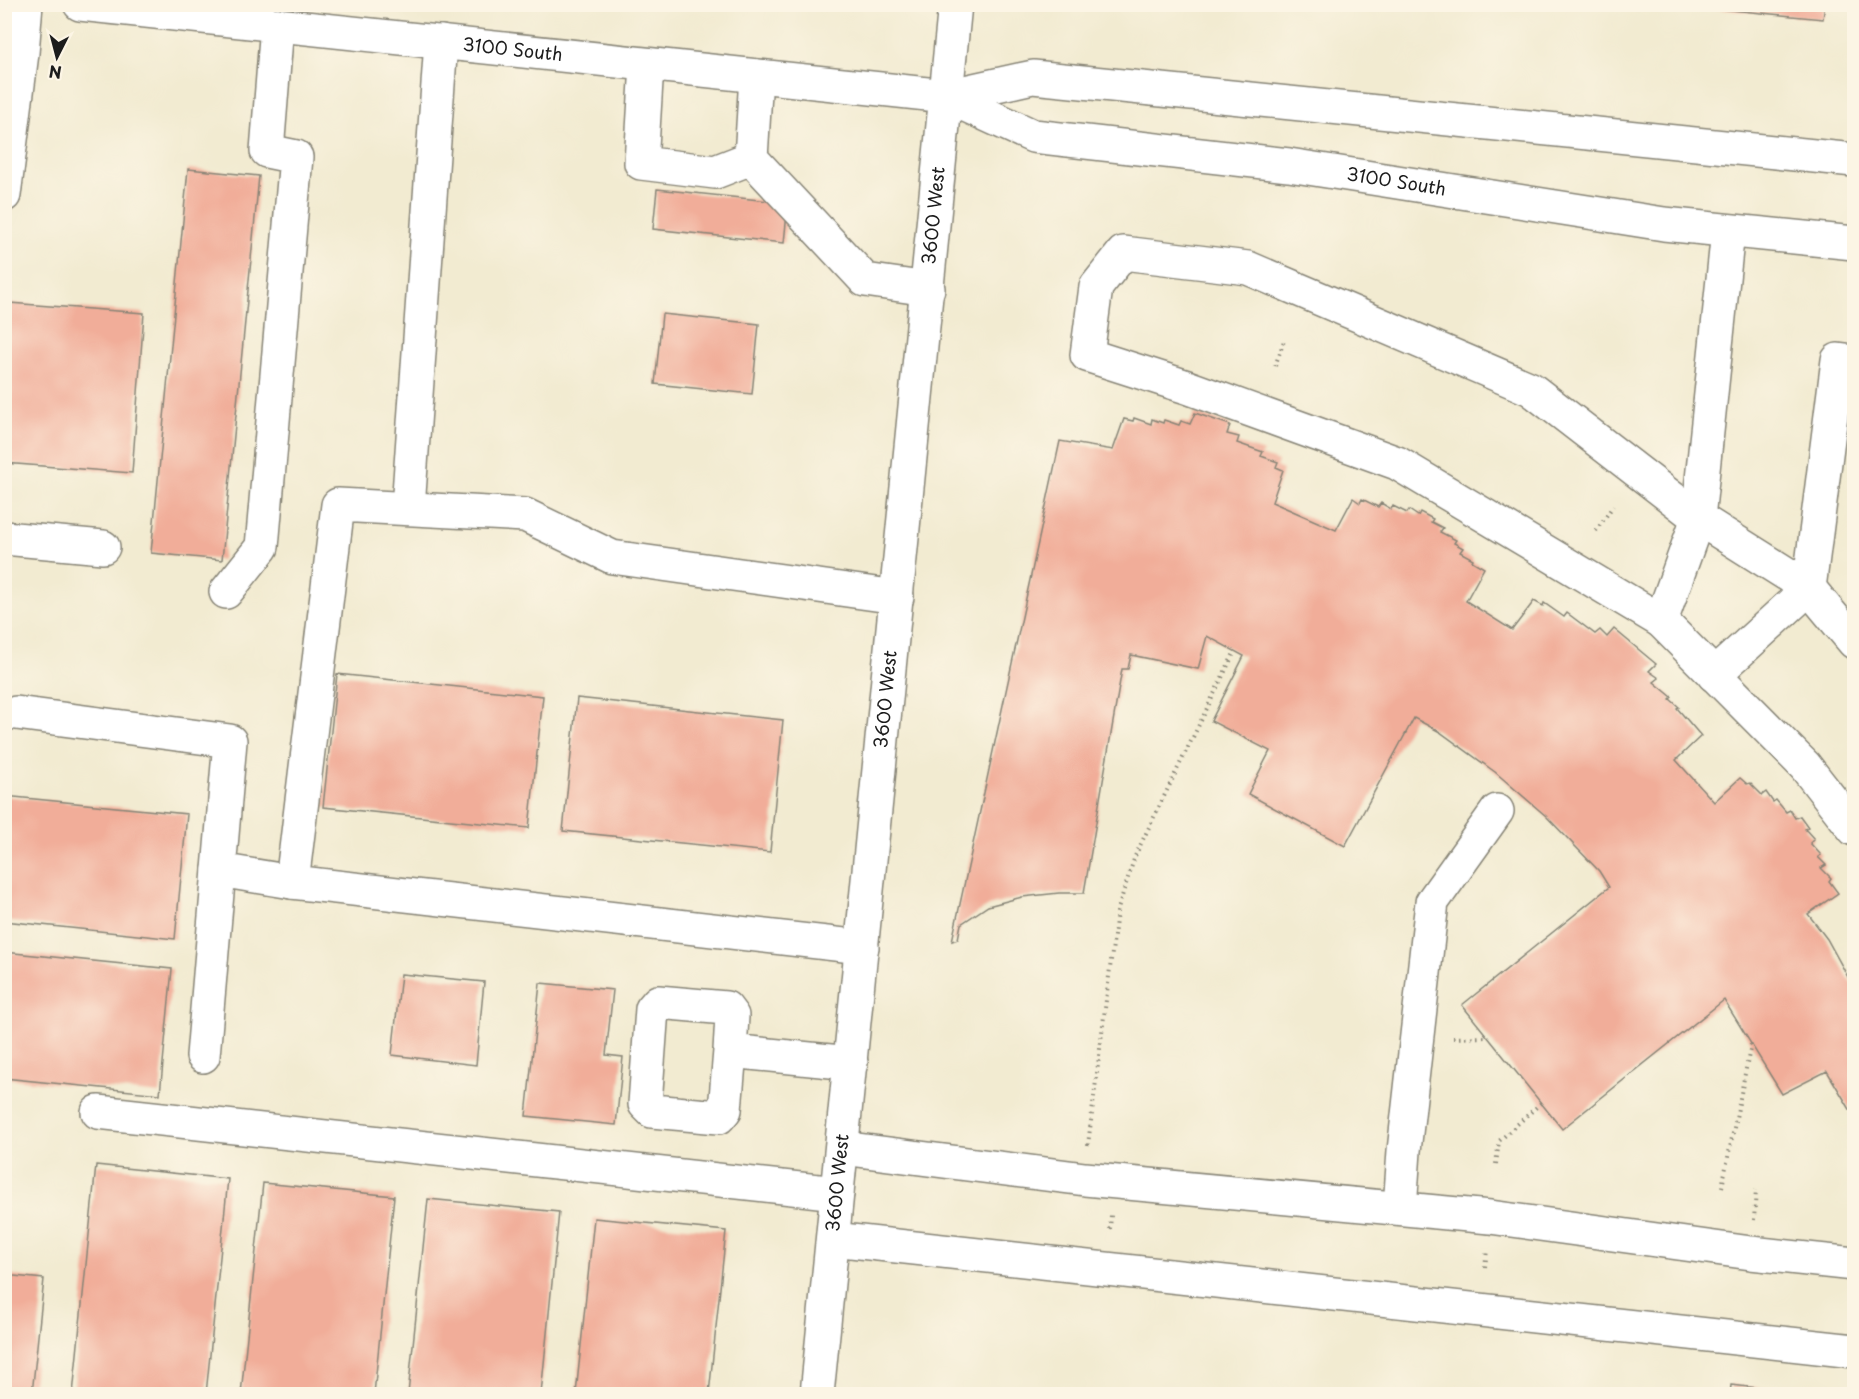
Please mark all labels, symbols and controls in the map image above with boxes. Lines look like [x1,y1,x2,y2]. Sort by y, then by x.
north arrow [27,27,87,87]
street label: 3100 South [461,30,564,67]
text: N [48,60,63,86]
street label: 3100 South [1345,159,1448,202]
street label: 3600 West [914,165,951,266]
street label: 3600 West [866,649,903,750]
street label: 3600 West [818,1133,855,1233]

